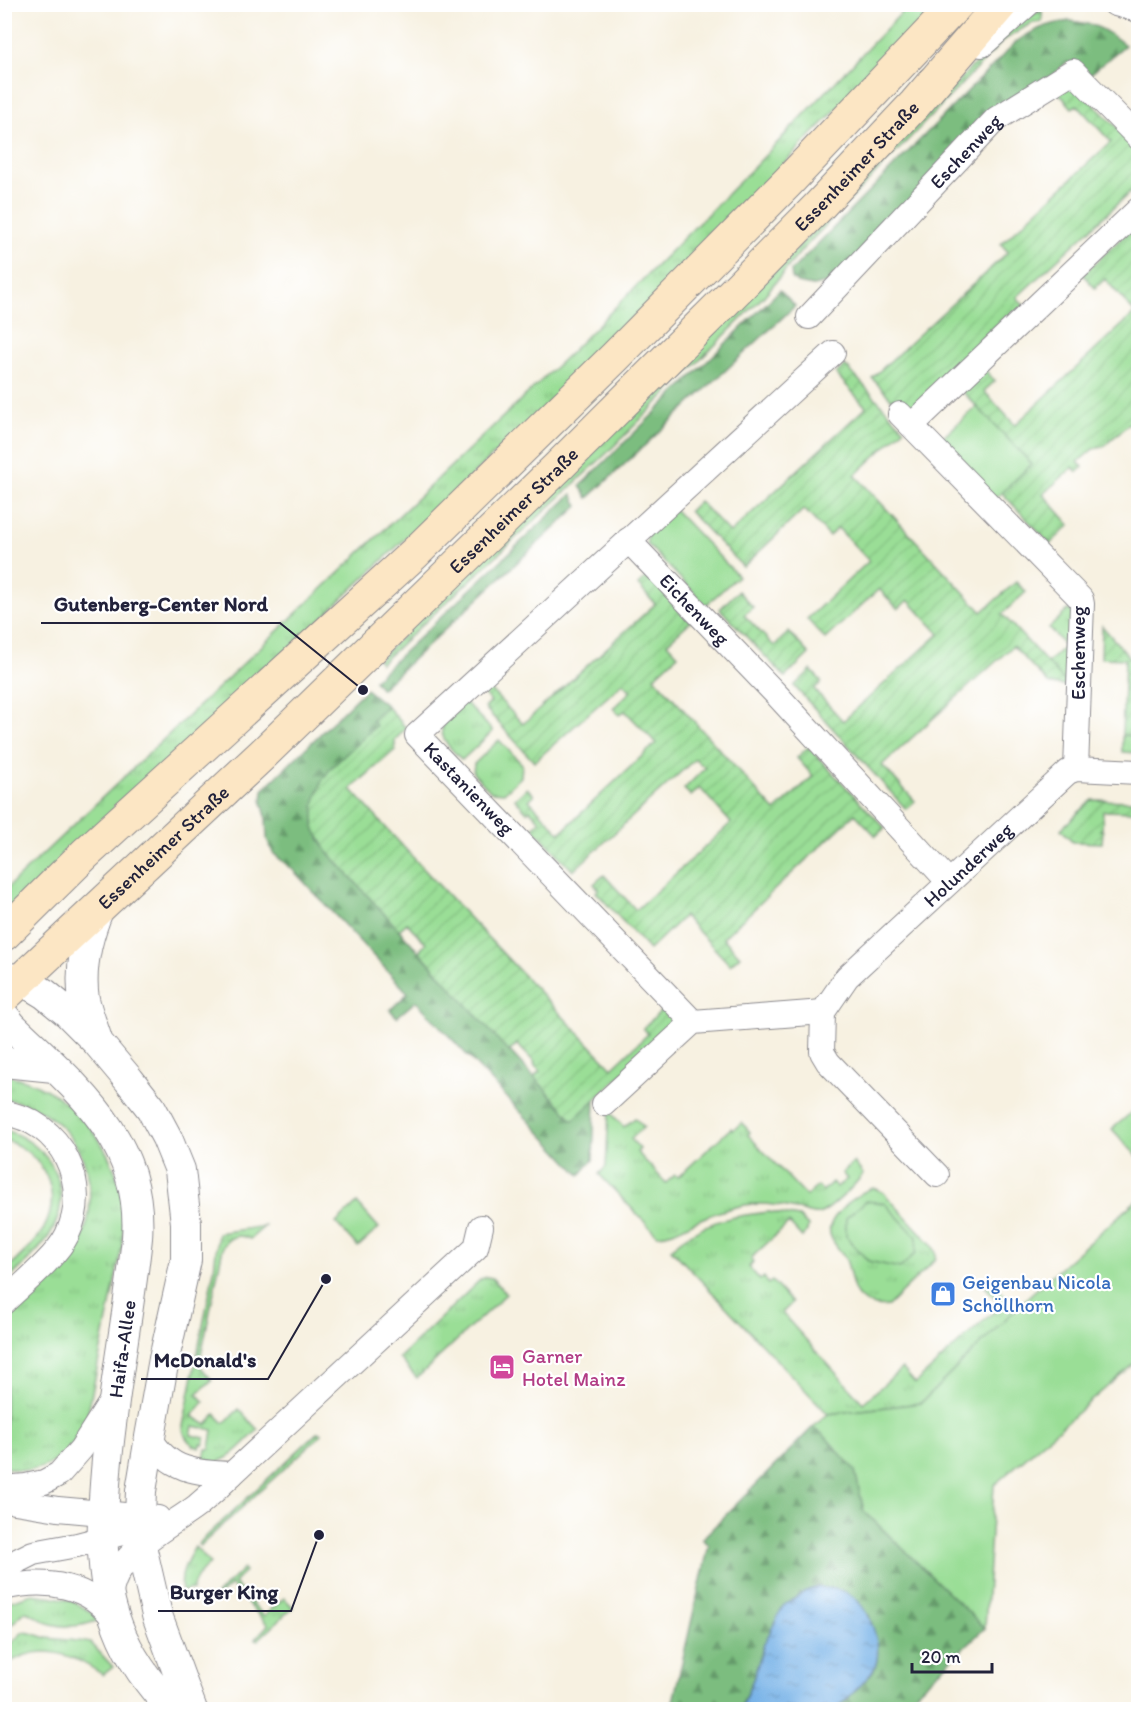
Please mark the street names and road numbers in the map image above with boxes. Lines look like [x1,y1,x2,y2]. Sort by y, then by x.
street label: Essenheimer Straße [789,95,924,236]
street label: Eschenweg [925,108,1007,194]
street label: Essenheimer Straße [444,442,583,579]
street label: Eichenweg [655,568,735,651]
street label: Eschenweg [1066,605,1090,700]
street label: Kastanienweg [419,736,520,840]
street label: Essenheimer Straße [93,780,234,914]
street label: Holunderweg [918,817,1018,912]
street label: Haifa-Allee [103,1299,141,1399]

